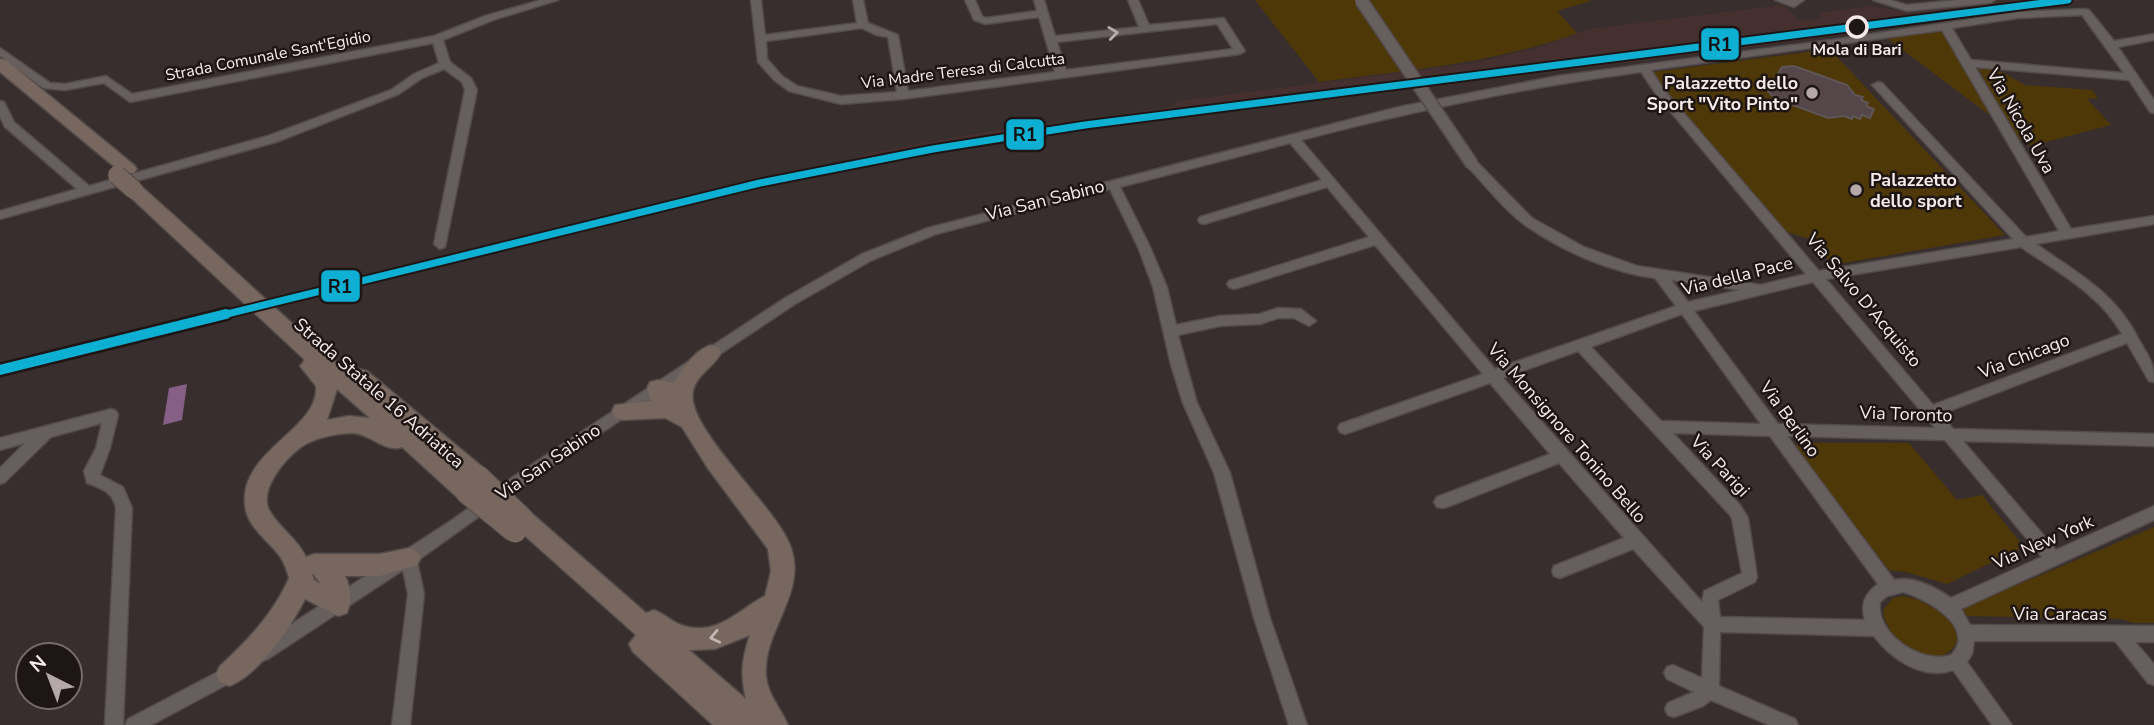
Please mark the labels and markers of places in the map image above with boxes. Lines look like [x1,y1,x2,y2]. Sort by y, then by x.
marker: Mola di Bari [1846,16,1868,38]
place label: Mola di Bari [1812,39,1902,61]
place label: Palazzetto dello Sport "Vito Pinto" [1647,71,1798,116]
marker: Palazzetto dello Sport "Vito Pinto" [1804,85,1820,101]
place label: Palazzetto dello sport [1870,168,1962,213]
marker: Palazzetto dello sport [1848,182,1864,198]

